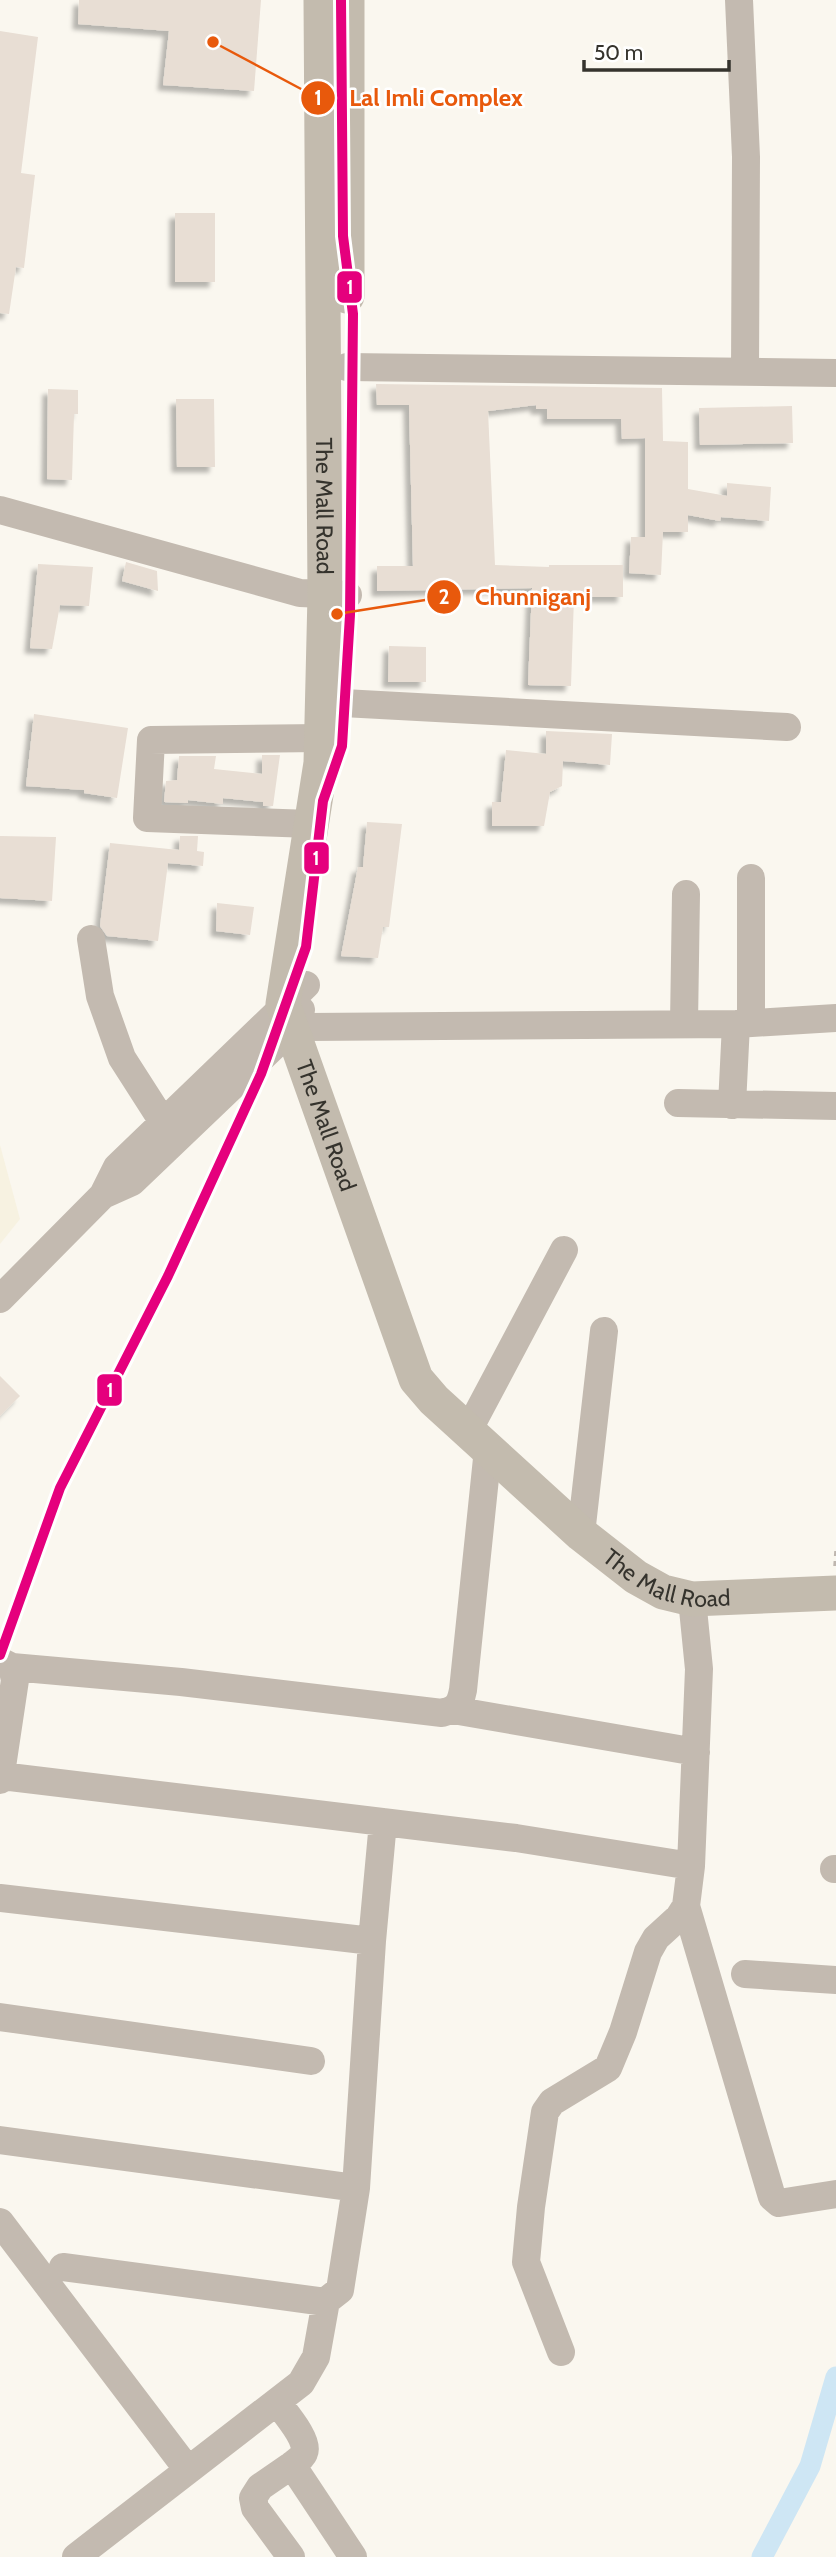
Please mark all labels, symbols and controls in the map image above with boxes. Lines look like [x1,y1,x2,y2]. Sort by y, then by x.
scale bar [584,28,729,72]
text: 50 m [594,40,643,65]
callout: Lal Imli Complex [301,75,537,120]
text: Lal Imli Complex [349,83,523,112]
text: 1 [314,85,322,110]
line badge: 1 [336,270,363,304]
text: 1 [346,276,354,299]
street label: The Mall Road [310,437,339,575]
callout: Chunniganj [426,574,605,619]
text: Chunniganj [475,582,591,611]
text: 2 [438,584,450,609]
line badge: 1 [303,841,330,875]
text: 1 [312,847,320,870]
street label: The Mall Road [290,1056,362,1195]
line badge: 1 [96,1373,123,1407]
text: 1 [106,1379,114,1402]
street label: The Mall Road [598,1543,731,1613]

